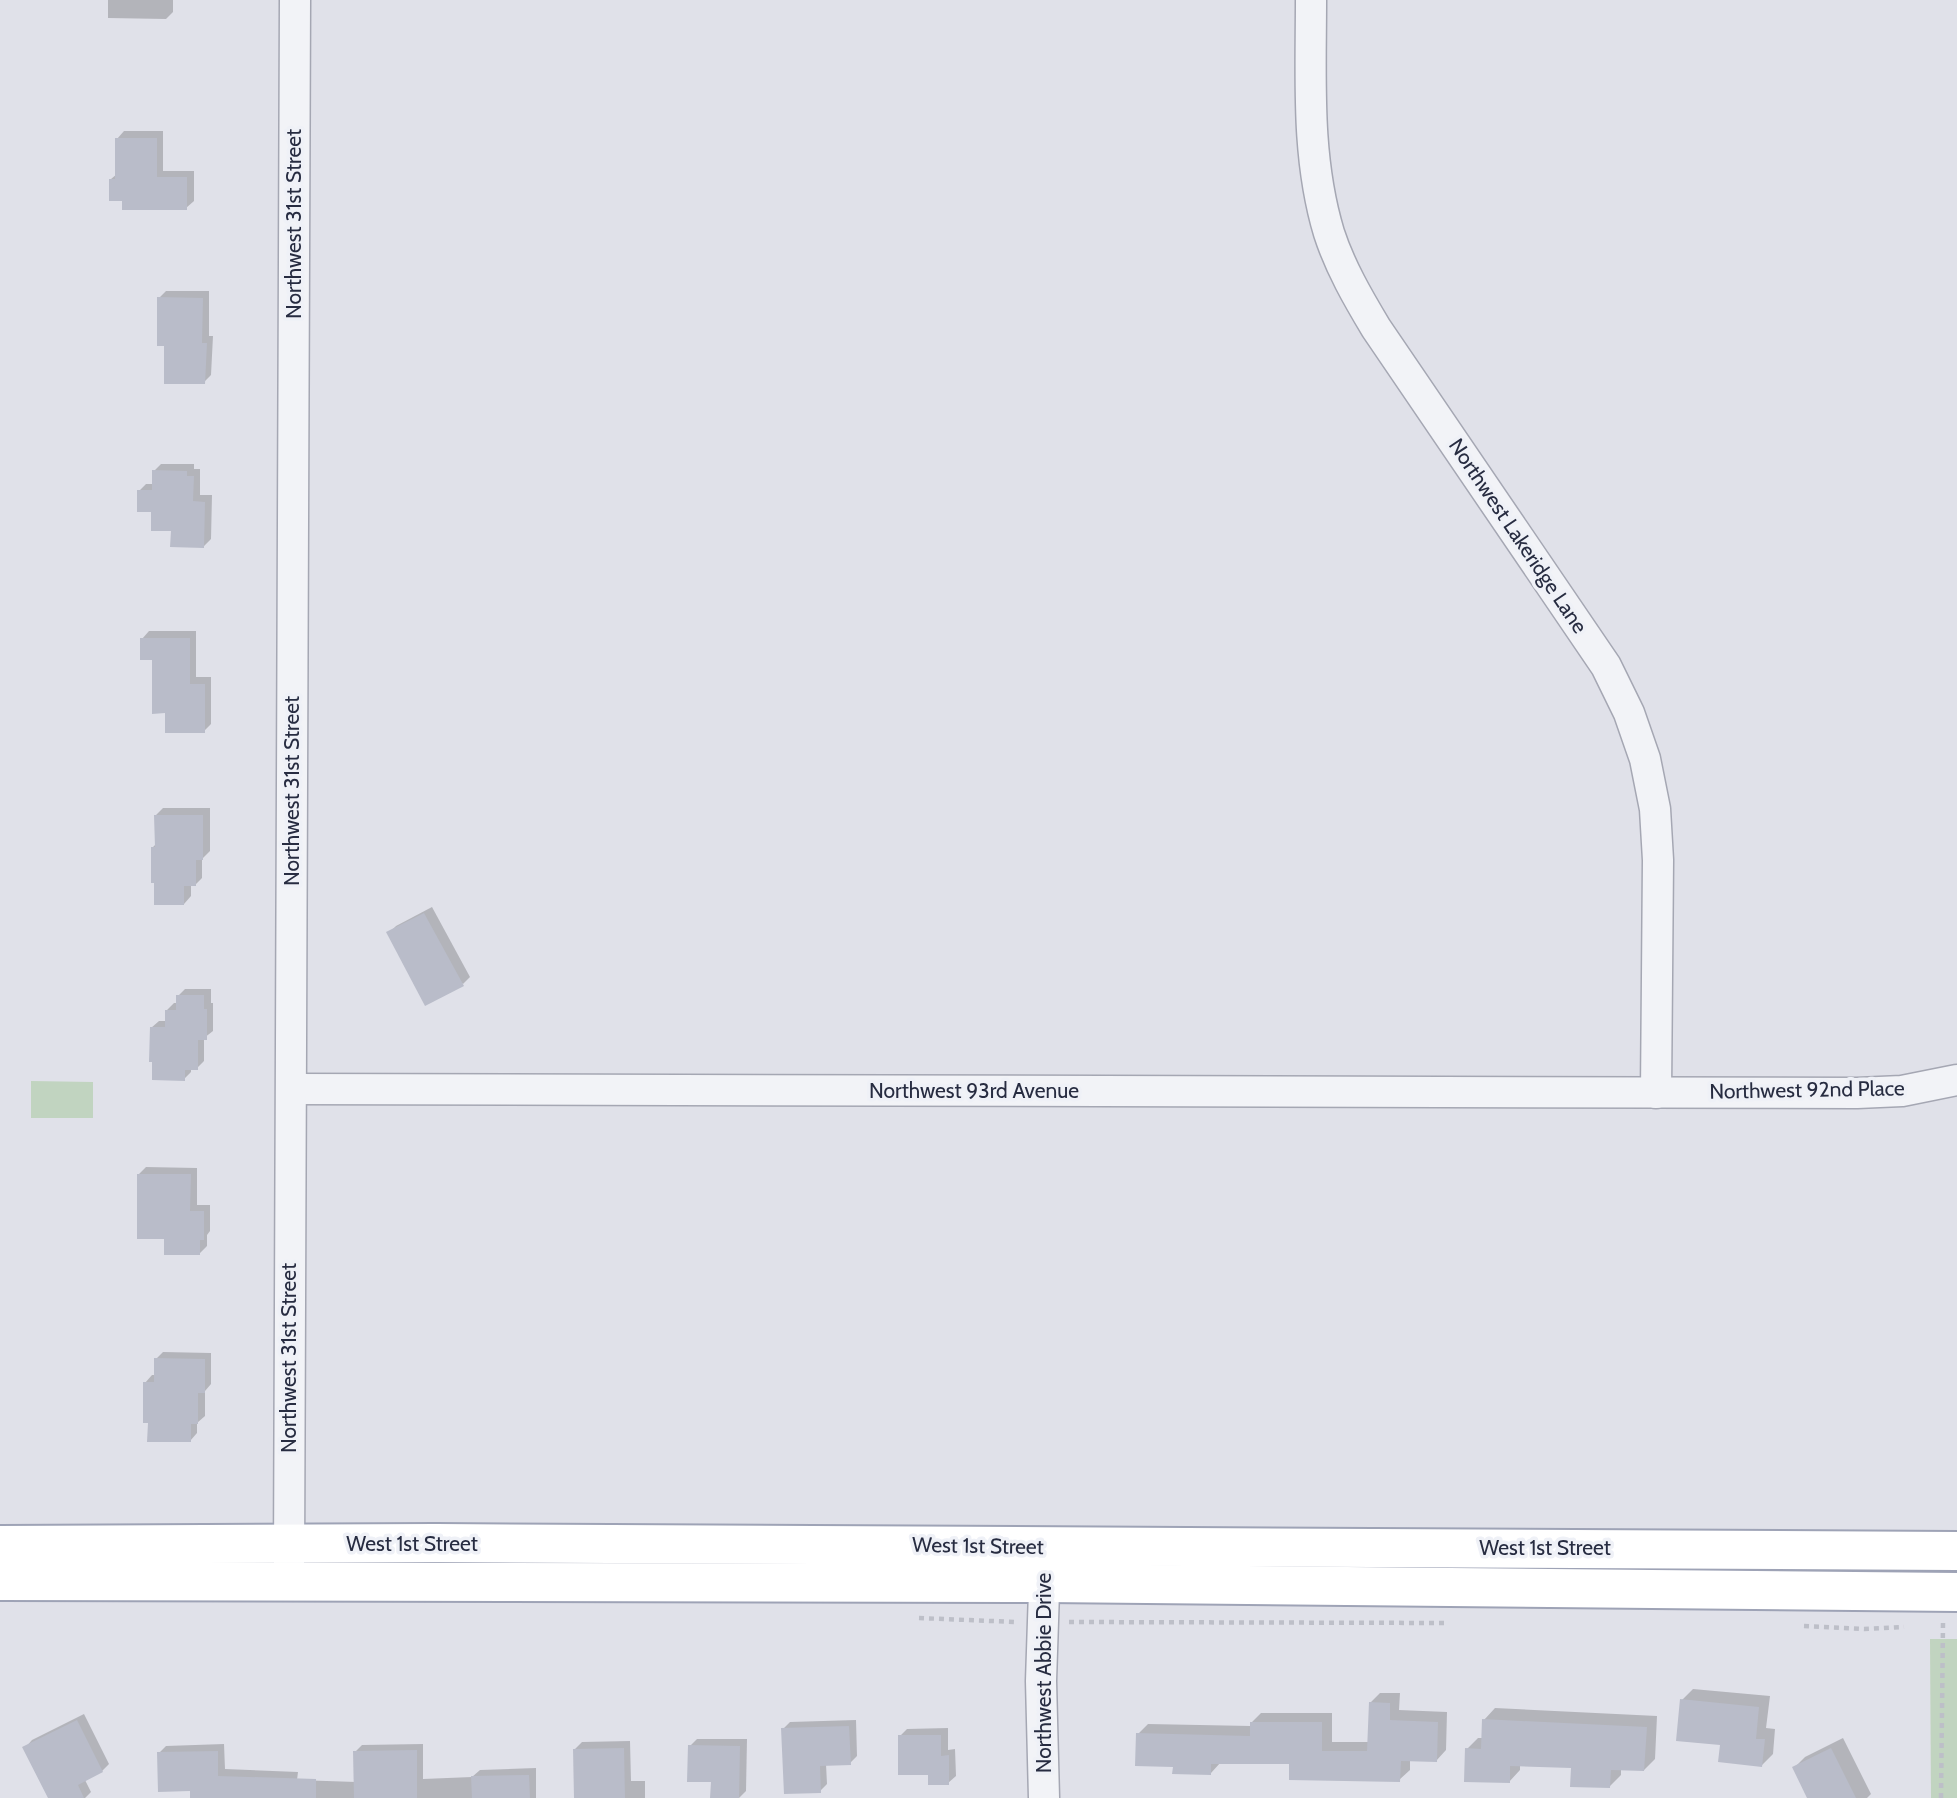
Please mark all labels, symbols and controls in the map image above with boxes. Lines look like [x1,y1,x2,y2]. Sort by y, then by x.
street label: Northwest 31st Street [281,129,306,319]
street label: Northwest Lakeridge Lane [1444,434,1593,638]
street label: Northwest 31st Street [279,696,304,886]
street label: Northwest 92nd Place [1709,1075,1905,1104]
street label: Northwest 93rd Avenue [869,1078,1079,1103]
street label: Northwest 31st Street [276,1263,301,1453]
street label: West 1st Street [346,1531,478,1556]
street label: West 1st Street [912,1532,1044,1559]
street label: West 1st Street [1479,1535,1611,1560]
street label: Northwest Abbie Drive [1031,1572,1056,1773]

